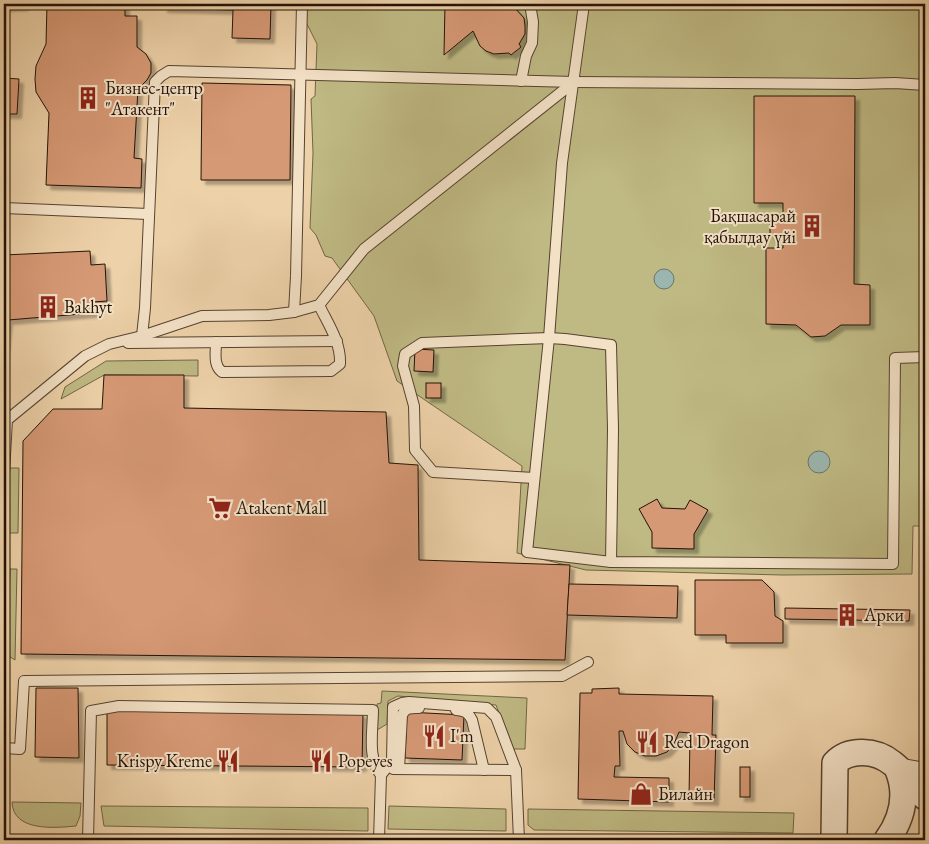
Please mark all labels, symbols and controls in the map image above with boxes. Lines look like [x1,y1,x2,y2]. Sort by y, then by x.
place label: Бизнес-центр "Атакент" [105,76,203,120]
building icon: Бизнес-центр "Атакент" [75,85,101,111]
place label: Бақшасарай қабылдау үйі [704,204,797,248]
building icon: Бақшасарай қабылдау үйі [799,213,825,239]
building icon: Bakhyt [35,294,61,320]
place label: Bakhyt [64,295,113,318]
supermarket icon: Atakent Mall [207,495,233,521]
place label: Atakent Mall [235,496,327,519]
building icon: Арки [834,602,860,628]
place label: Арки [863,603,904,626]
restaurant icon: I'm [421,723,447,749]
place label: I'm [450,724,474,747]
restaurant icon: Red Dragon [634,729,660,755]
place label: Red Dragon [664,730,750,753]
restaurant icon: Krispy Kreme [215,748,241,774]
restaurant icon: Popeyes [308,748,334,774]
place label: Krispy Kreme [117,749,212,772]
place label: Popeyes [338,749,393,772]
shop icon: Билайн [628,781,654,807]
place label: Билайн [658,782,713,805]

